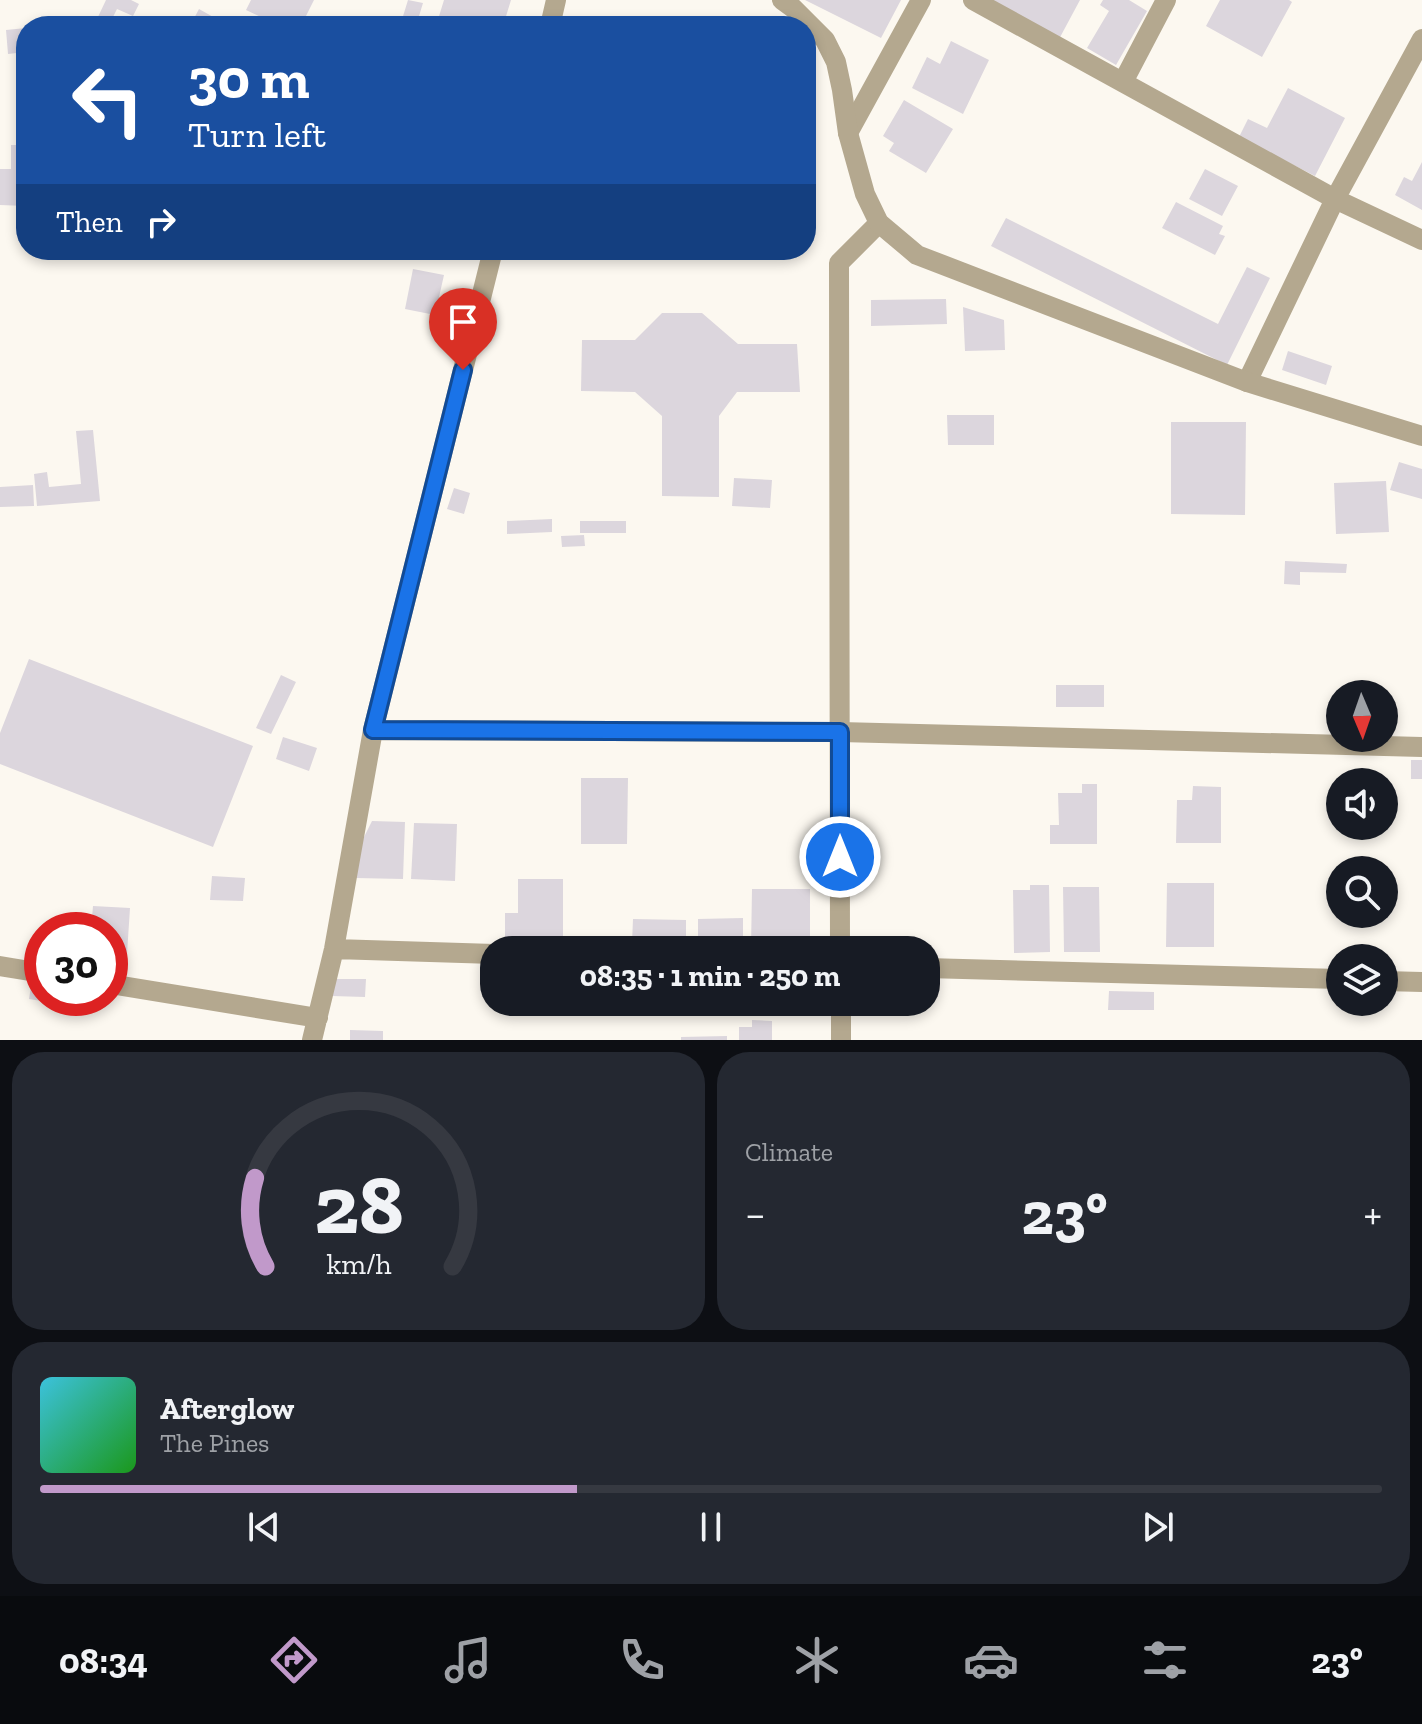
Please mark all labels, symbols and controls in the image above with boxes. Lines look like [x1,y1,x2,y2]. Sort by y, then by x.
text: 30 m [188,45,310,112]
icon: left [56,48,160,152]
text: Turn left [188,113,326,156]
icon: right [139,200,183,244]
text: Then [56,204,123,240]
pin [429,288,497,370]
icon: arrive [441,300,485,344]
north arrow [1326,680,1398,752]
map controls [1326,680,1398,1016]
button: sound [1326,768,1398,840]
position arrow [798,815,882,899]
button: search [1326,856,1398,928]
speed limit sign: 30 [24,912,128,1016]
button: layers [1326,944,1398,1016]
text: 08:35 · 1 min · 250 m [580,958,840,994]
text: Climate [745,1136,833,1168]
text: 28 [314,1154,403,1254]
text: 23° [1022,1177,1108,1249]
text: − [745,1187,766,1240]
text: + [1363,1187,1382,1240]
text: km/h [326,1247,391,1281]
text: Afterglow [160,1391,294,1427]
text: The Pines [160,1427,270,1459]
icon: previous [242,1505,286,1549]
icon: pause [689,1505,733,1549]
icon: next [1136,1505,1180,1549]
icon: directions [266,1632,322,1688]
icon: music [440,1632,496,1688]
icon: phone [614,1632,670,1688]
icon: climate [789,1632,845,1688]
icon: car [963,1632,1019,1688]
icon: filters [1137,1632,1193,1688]
text: 08:34 [59,1639,148,1682]
text: 23° [1311,1639,1363,1682]

